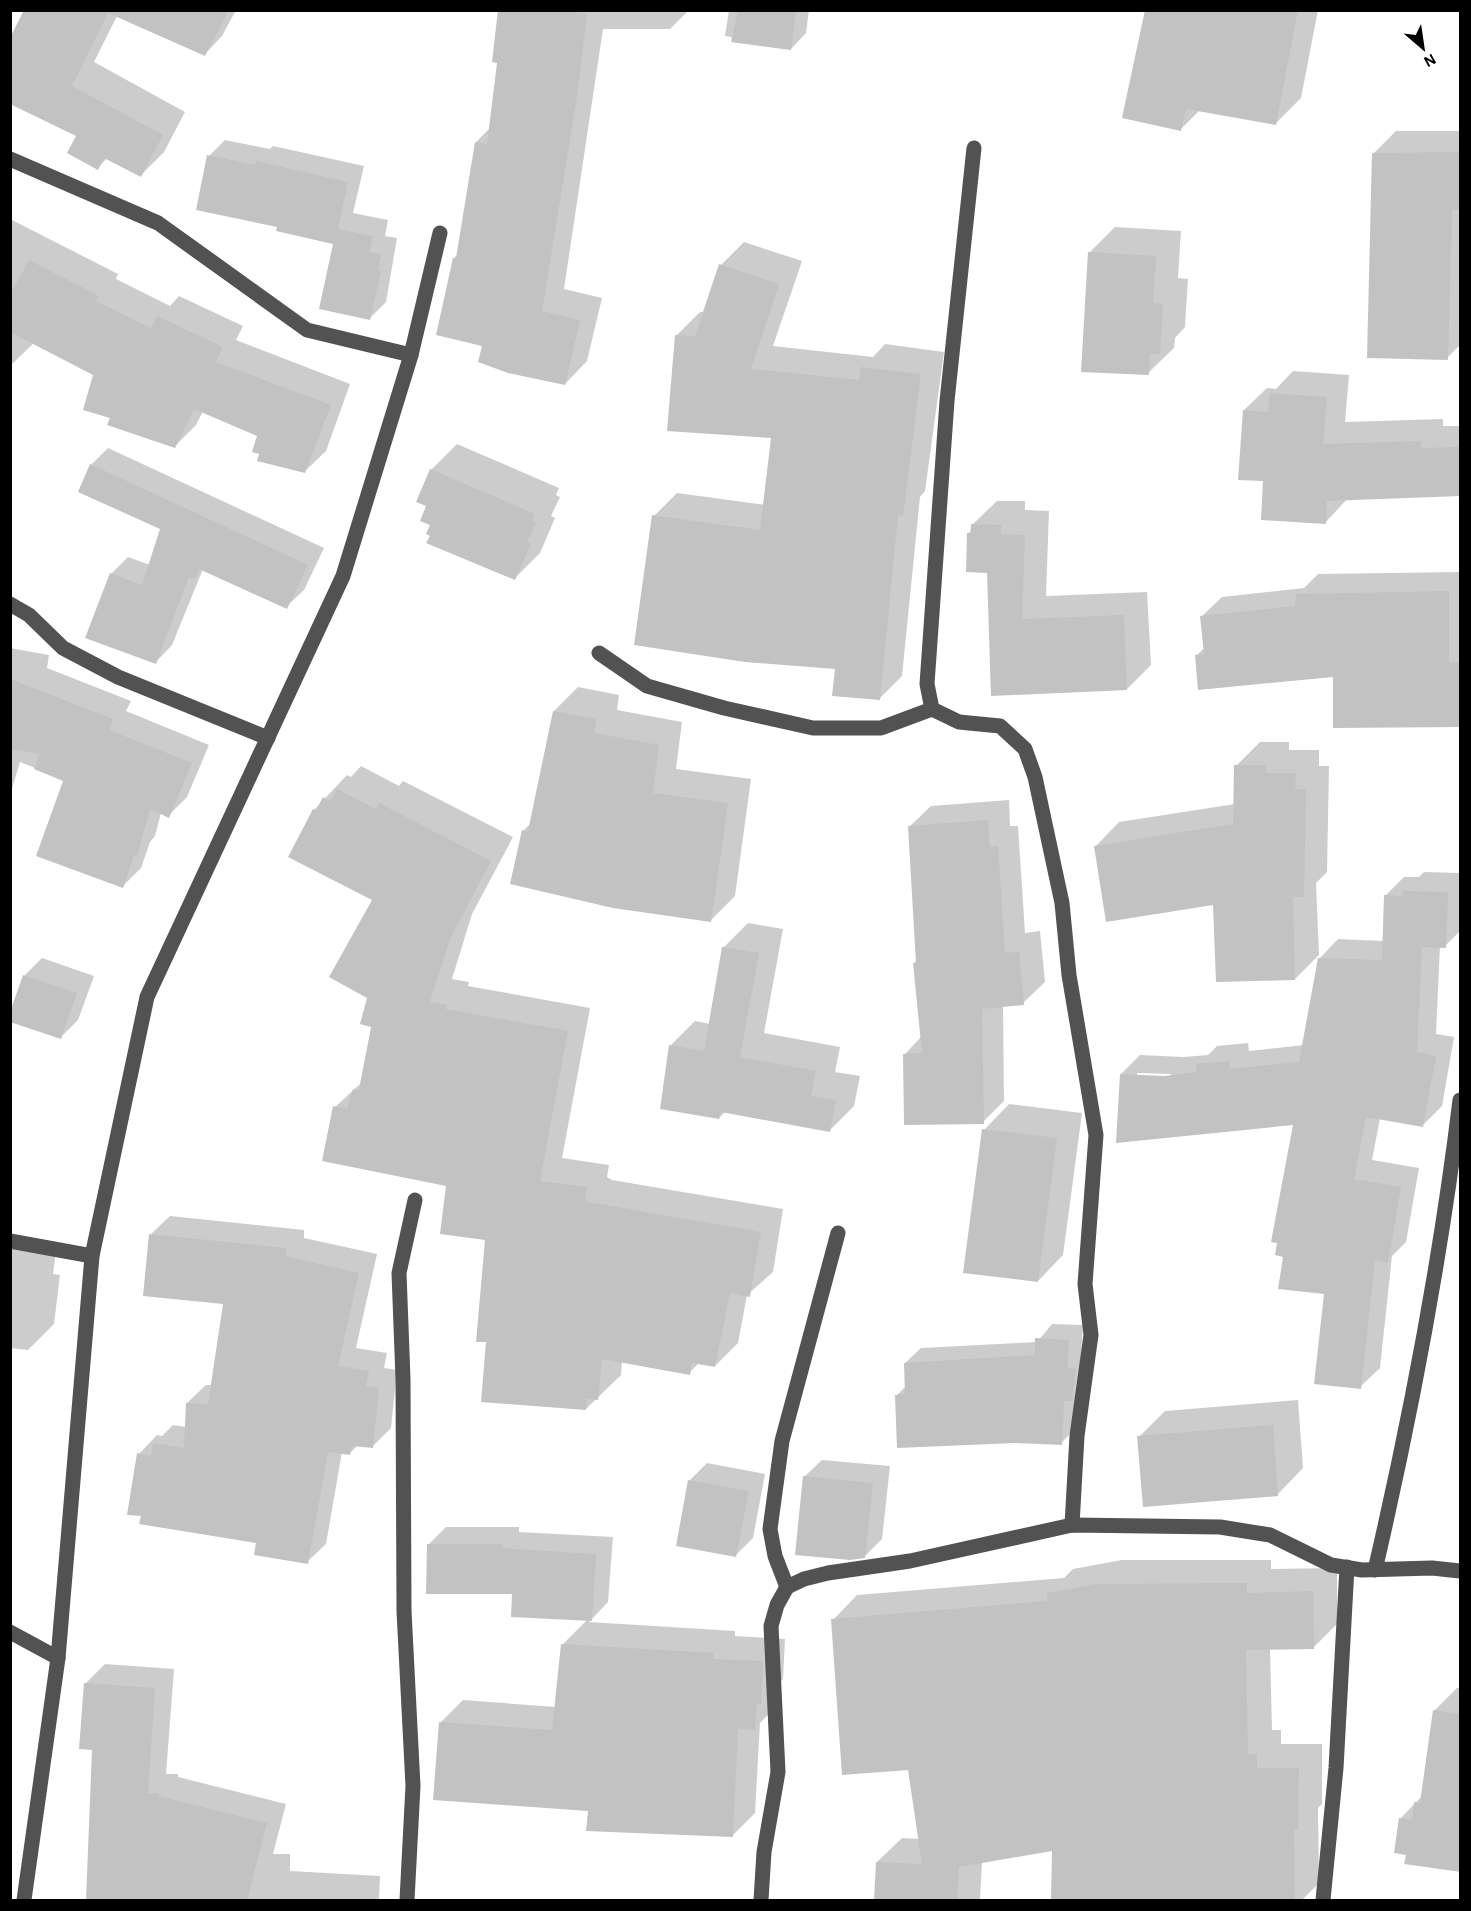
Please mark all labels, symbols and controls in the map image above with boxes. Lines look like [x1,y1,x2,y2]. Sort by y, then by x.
north arrow [1393,18,1453,78]
text: N [1421,51,1439,70]

